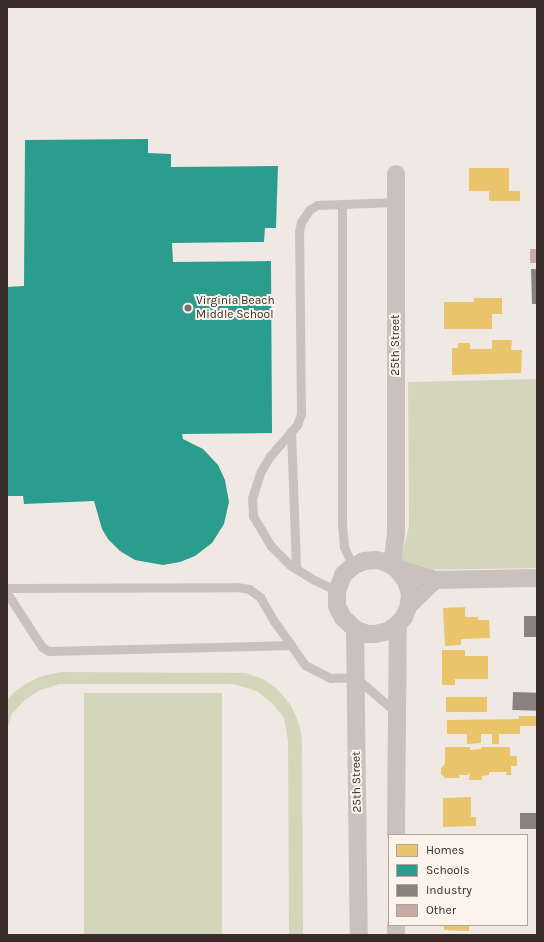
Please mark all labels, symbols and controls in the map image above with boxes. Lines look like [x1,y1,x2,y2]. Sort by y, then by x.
place label: Virginia Beach Middle School [196,294,275,322]
marker: Virginia Beach Middle School [183,303,193,313]
street label: 25th Street [389,314,403,376]
street label: 25th Street [349,751,365,813]
legend [388,834,528,926]
text: Homes [426,843,464,857]
text: Schools [426,863,469,877]
text: Industry [426,883,472,897]
text: Other [426,903,456,917]

